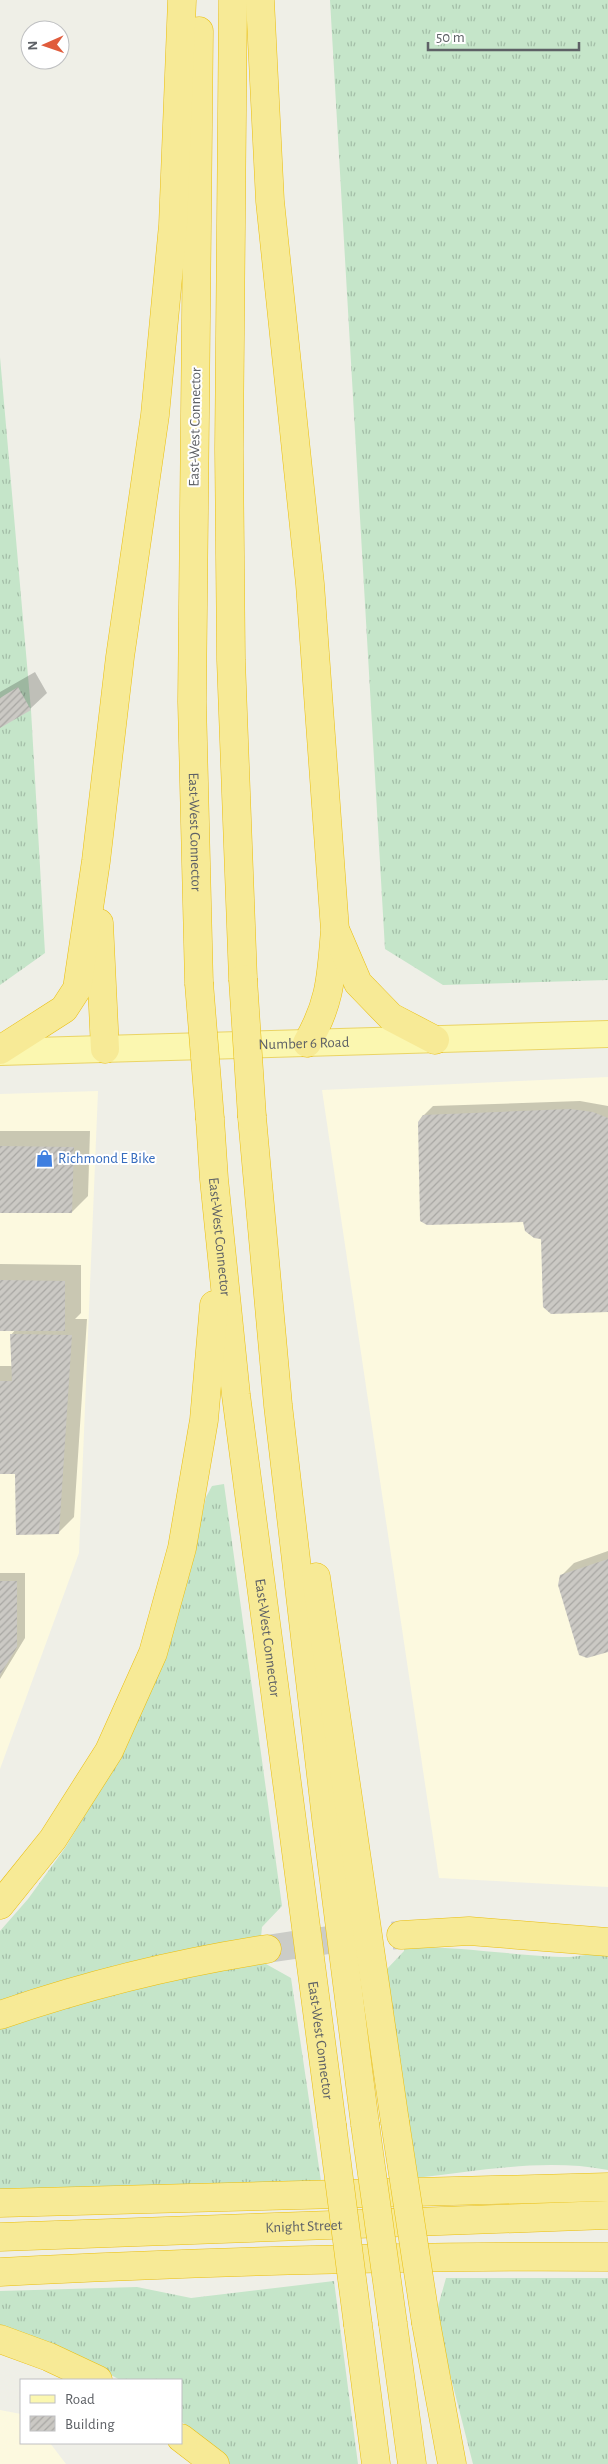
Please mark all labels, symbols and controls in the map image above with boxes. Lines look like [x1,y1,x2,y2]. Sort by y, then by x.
north arrow [20,20,70,70]
scale bar [428,20,579,52]
text: 50 m [436,30,465,45]
text: N [26,40,40,51]
street label: East-West Connector [186,367,204,487]
street label: East-West Connector [186,772,204,892]
street label: Number 6 Road [258,1034,350,1052]
shop icon: Richmond E Bike [34,1148,54,1168]
place label: Richmond E Bike [58,1151,156,1166]
street label: East-West Connector [206,1176,233,1297]
street label: East-West Connector [253,1578,283,1698]
street label: East-West Connector [306,1980,336,2100]
street label: Knight Street [265,2217,343,2235]
legend [20,2379,182,2444]
text: Road [65,2392,95,2407]
text: Building [65,2417,115,2432]

